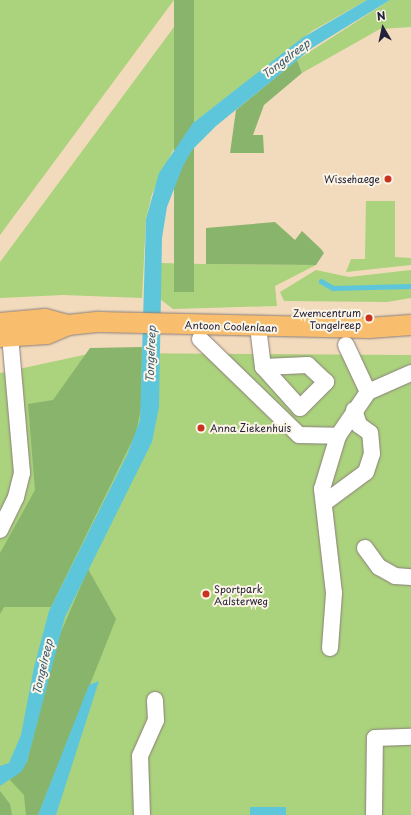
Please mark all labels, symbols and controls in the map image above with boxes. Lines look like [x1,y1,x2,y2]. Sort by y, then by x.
text: N [375,7,387,25]
north arrow [363,8,403,48]
water label: Tongelreep [259,37,313,81]
place label: Wissehaege [324,173,380,185]
marker: Wissehaege [383,174,393,184]
place label: Zwemcentrum Tongelreep [293,306,361,330]
marker: Zwemcentrum Tongelreep [364,313,374,323]
street label: Antoon Coolenlaan [185,318,277,334]
water label: Tongelreep [143,326,159,382]
marker: Anna Ziekenhuis [195,422,207,434]
place label: Anna Ziekenhuis [210,422,290,434]
place label: Sportpark Aalsterweg [214,582,268,606]
marker: Sportpark Aalsterweg [201,589,211,599]
water label: Tongelreep [30,638,56,696]

